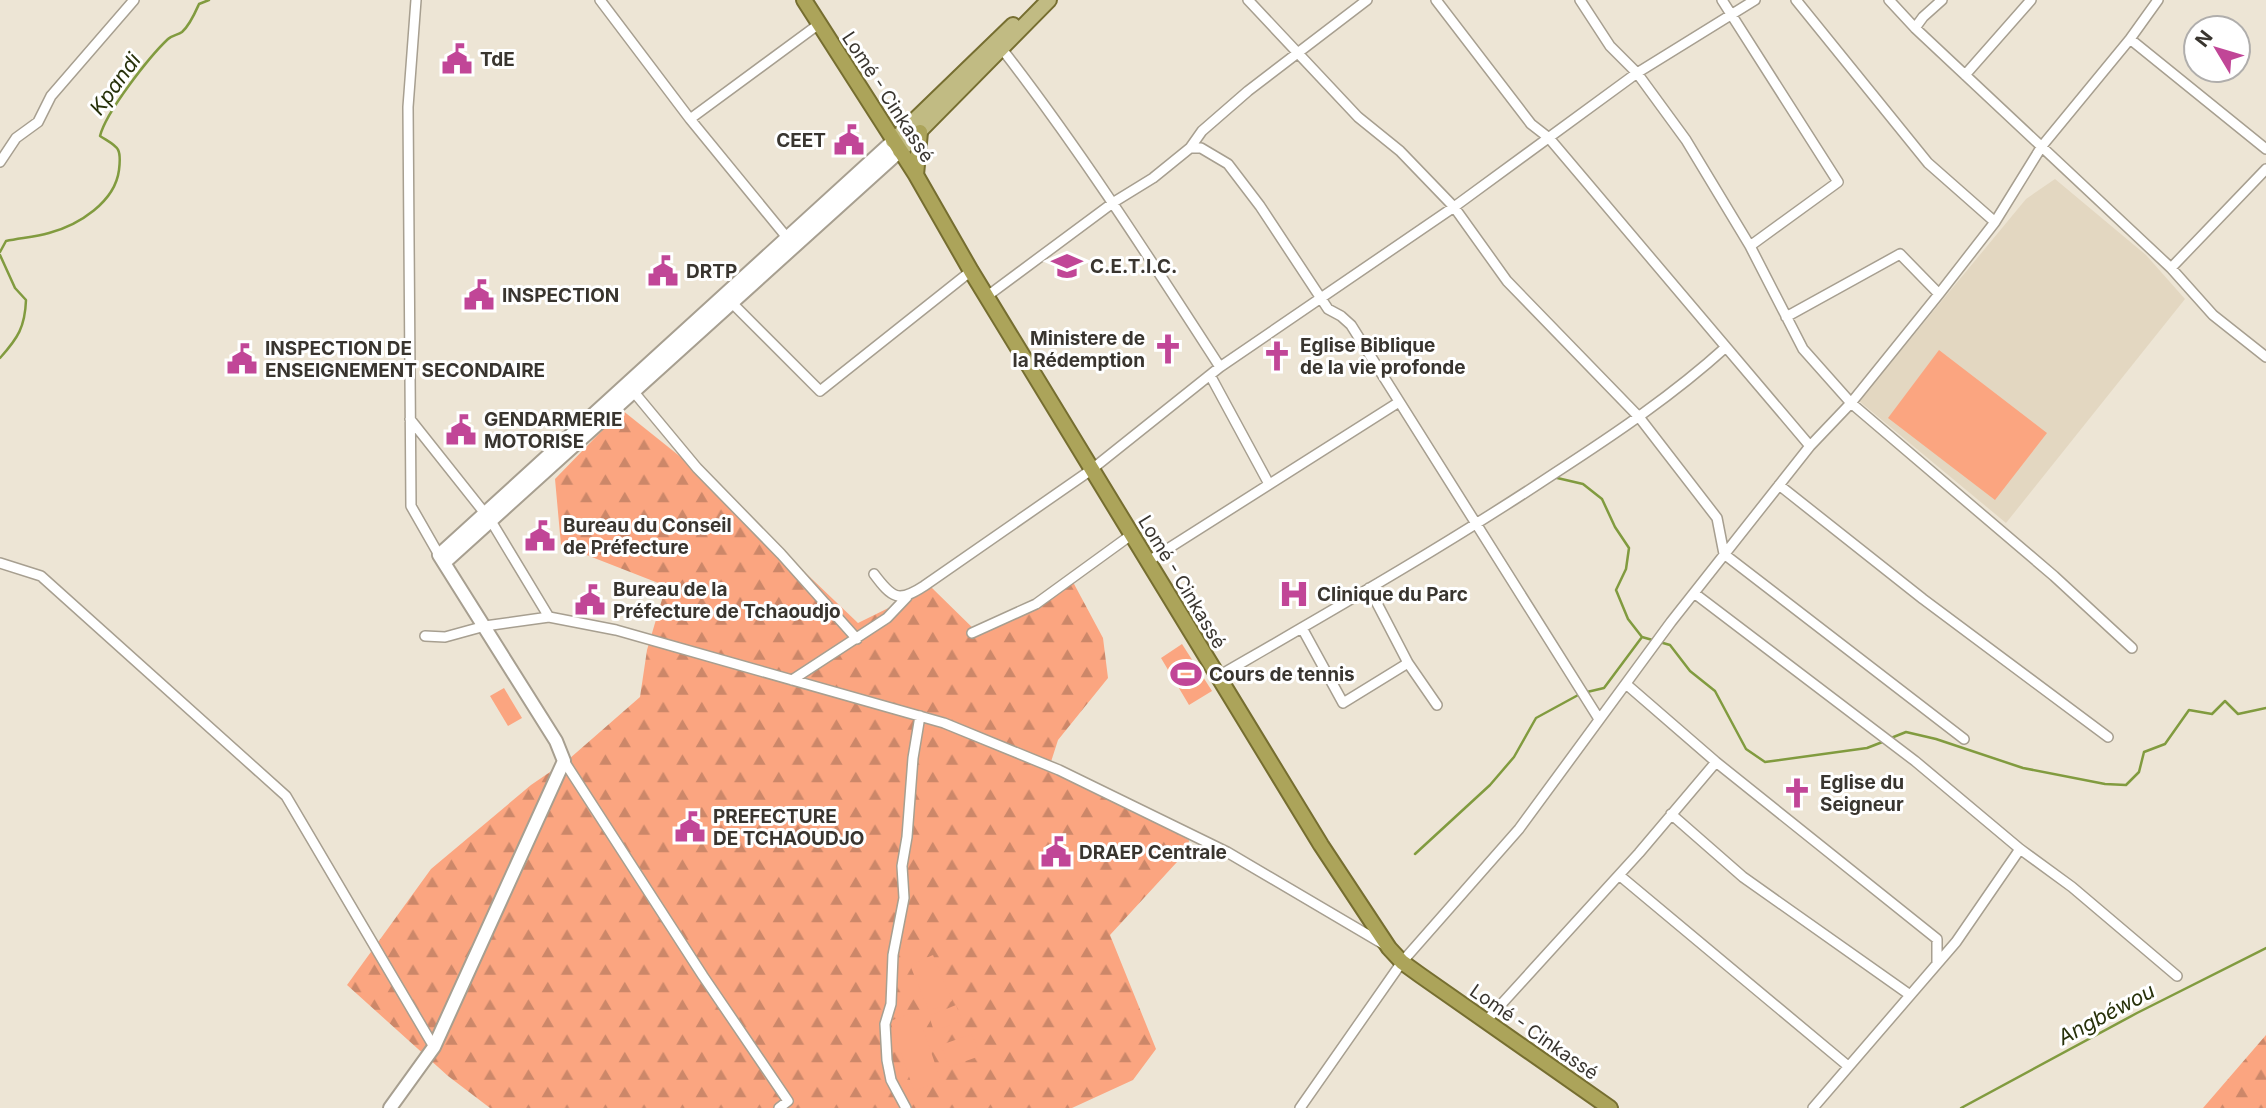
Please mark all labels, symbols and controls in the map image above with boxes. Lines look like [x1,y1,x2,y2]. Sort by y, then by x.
north arrow [2182,14,2252,84]
text: N [2190,26,2218,52]
street label: Lomé - Cinkassé [837,27,939,167]
public building icon: TdE [440,42,474,76]
water label: Kpandi [84,48,146,120]
place label: TdE [480,48,515,71]
public building icon: CEET [832,123,866,157]
place label: CEET [776,129,826,152]
school or university icon: C.E.T.I.C. [1050,249,1084,283]
public building icon: DRTP [646,254,680,288]
place label: C.E.T.I.C. [1090,255,1177,278]
place label: DRTP [686,260,737,283]
public building icon: INSPECTION [462,278,496,312]
place label: INSPECTION [502,284,619,307]
place label: Ministere de la Rédemption [1013,327,1145,372]
church icon: Ministere de la Rédemption [1151,332,1185,366]
place label: Eglise Biblique de la vie profonde [1300,334,1466,379]
place label: INSPECTION DE ENSEIGNEMENT SECONDAIRE [265,337,545,382]
church icon: Eglise Biblique de la vie profonde [1260,339,1294,373]
public building icon: INSPECTION DE ENSEIGNEMENT SECONDAIRE [225,342,259,376]
place label: GENDARMERIE MOTORISE [484,408,622,453]
public building icon: GENDARMERIE MOTORISE [444,413,478,447]
street label: Lomé - Cinkassé [1133,511,1231,653]
place label: Bureau du Conseil de Préfecture [563,514,732,559]
public building icon: Bureau du Conseil de Préfecture [523,519,557,553]
hospital icon: Clinique du Parc [1277,577,1311,611]
place label: Bureau de la Préfecture de Tchaoudjo [613,578,841,623]
public building icon: Bureau de la Préfecture de Tchaoudjo [573,583,607,617]
place label: Clinique du Parc [1317,583,1468,606]
sports icon: Cours de tennis [1169,657,1203,691]
place label: Cours de tennis [1209,663,1355,686]
place label: Eglise du Seigneur [1820,771,1904,816]
church icon: Eglise du Seigneur [1780,776,1814,810]
place label: PREFECTURE DE TCHAOUDJO [713,805,865,850]
public building icon: PREFECTURE DE TCHAOUDJO [673,810,707,844]
public building icon: DRAEP Centrale [1039,835,1073,869]
place label: DRAEP Centrale [1079,841,1227,864]
water label: Angbéwou [2052,978,2159,1050]
street label: Lomé - Cinkassé [1465,979,1603,1085]

